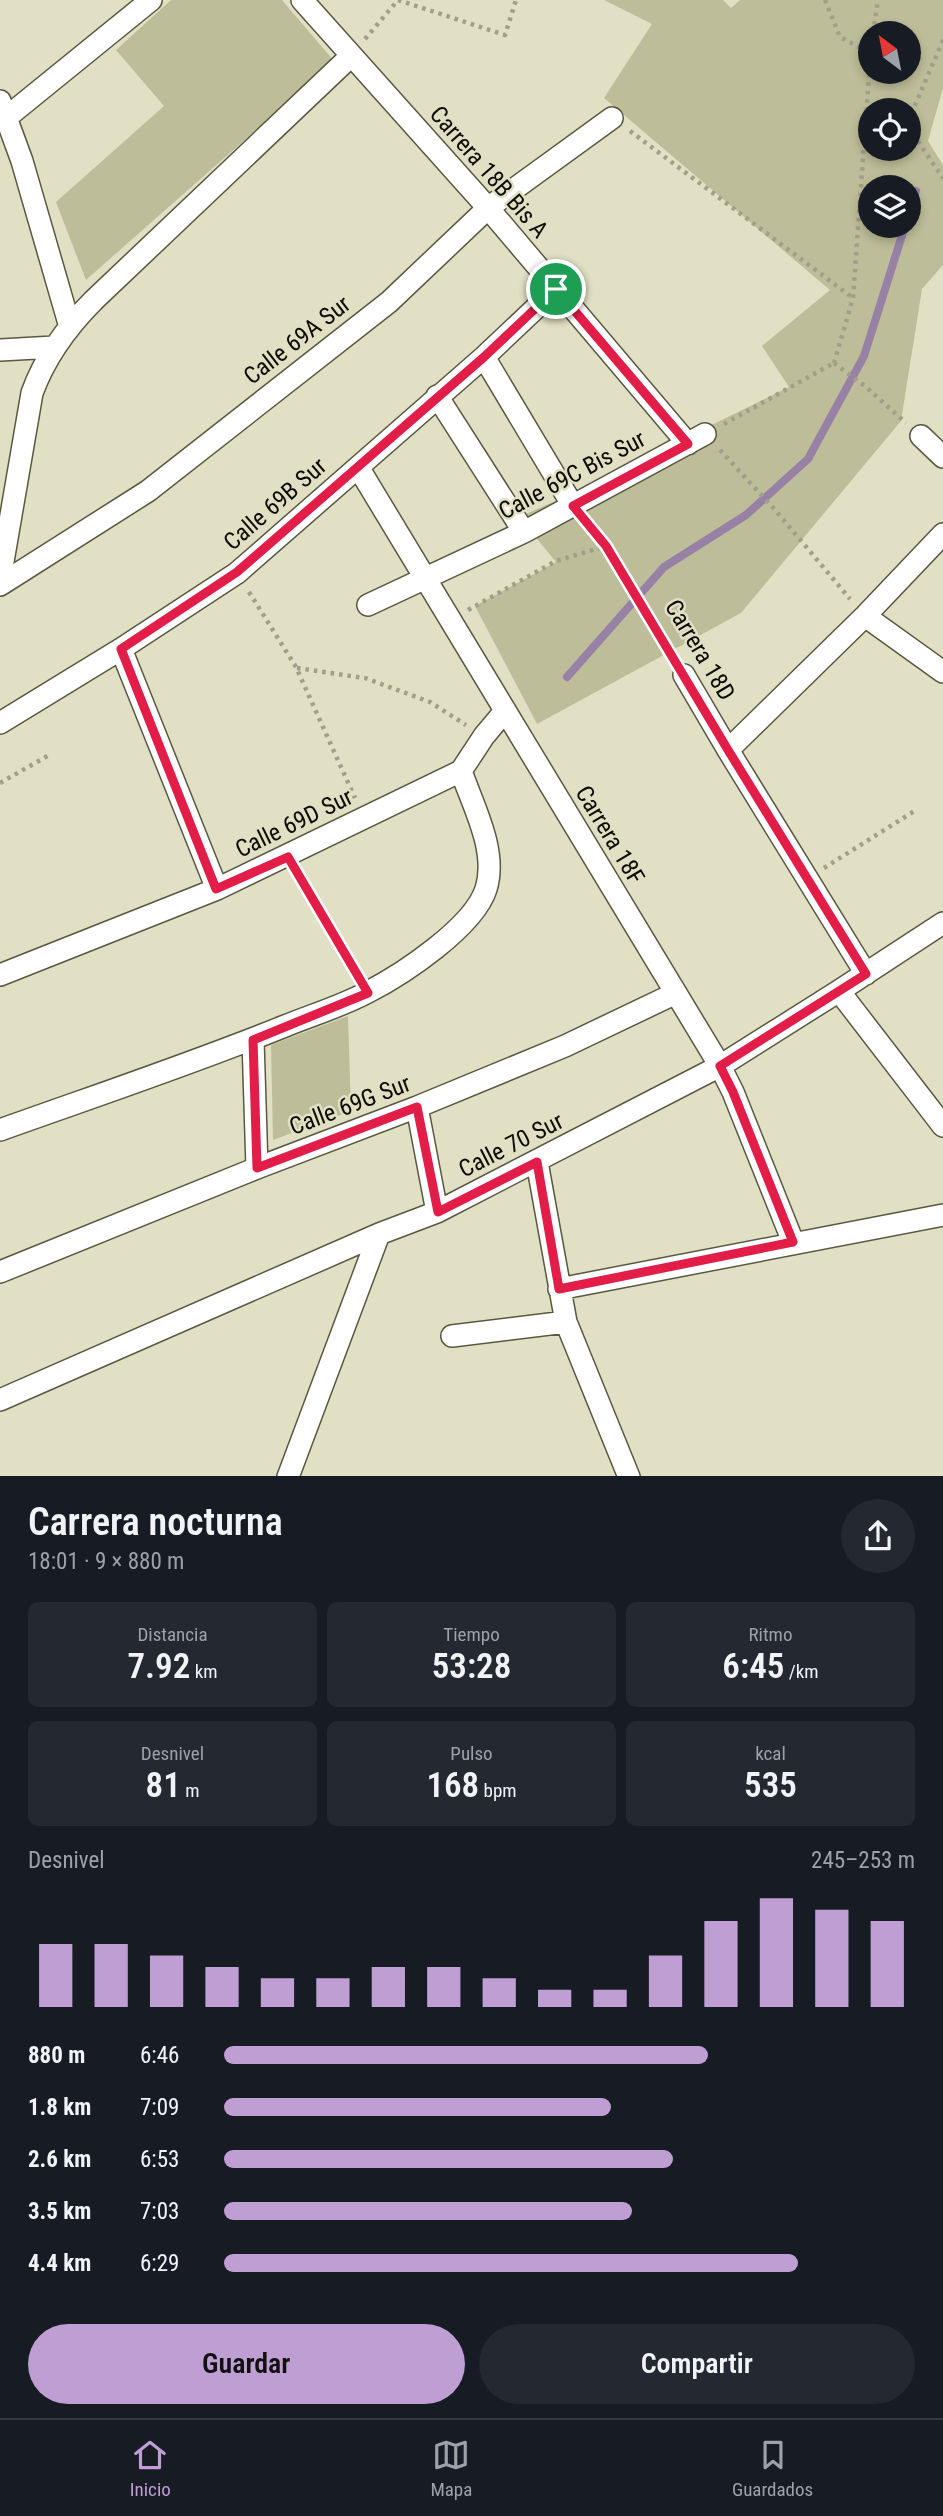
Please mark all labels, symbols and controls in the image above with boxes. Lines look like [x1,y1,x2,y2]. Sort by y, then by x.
north arrow [858,21,920,84]
map controls [858,21,921,238]
button: locate [858,98,921,161]
street label: Carrera 18B Bis A [424,100,554,244]
button: layers [858,175,921,238]
pin [526,259,586,319]
icon: arrive [537,270,575,308]
street label: Calle 69A Sur [238,290,356,390]
street label: Calle 69C Bis Sur [494,425,650,525]
street label: Calle 69B Sur [218,452,332,556]
street label: Carrera 18D [659,595,741,705]
street label: Carrera 18F [570,781,650,889]
street label: Calle 69D Sur [231,783,357,863]
street label: Calle 69G Sur [285,1069,415,1141]
street label: Calle 70 Sur [454,1107,568,1183]
button: share [841,1499,915,1573]
text: Carrera nocturna [28,1500,283,1544]
text: 18:01 · 9 × 880 m [28,1548,184,1575]
text: Distancia [137,1623,208,1646]
text: Tiempo [443,1623,500,1646]
text: Ritmo [749,1623,792,1646]
text: 7.92 [127,1646,190,1687]
text: 53:28 [432,1646,511,1687]
text: 6:45 [722,1646,784,1687]
text: km [190,1660,218,1683]
text: /km [784,1660,819,1683]
text: Desnivel [141,1742,204,1765]
text: Pulso [450,1742,493,1765]
text: kcal [755,1742,786,1765]
text: 81 [146,1765,181,1806]
text: 168 [426,1765,479,1806]
text: 535 [744,1765,797,1806]
text: m [181,1779,199,1802]
text: bpm [479,1779,517,1802]
text: Desnivel [28,1847,105,1874]
text: 245–253 m [811,1847,915,1874]
text: 880 m [28,2042,85,2069]
text: 6:46 [140,2042,179,2069]
text: 1.8 km [28,2094,91,2121]
text: 7:09 [140,2094,179,2121]
text: 2.6 km [28,2146,91,2173]
text: 6:53 [140,2146,179,2173]
text: 3.5 km [28,2198,91,2225]
text: 7:03 [140,2198,179,2225]
text: 4.4 km [28,2250,91,2277]
text: 6:29 [140,2250,179,2277]
button: Guardar [28,2324,465,2404]
button: Compartir [479,2324,915,2404]
tab: Inicio [130,2436,171,2501]
tab: Mapa [430,2436,472,2501]
tab: Guardados [732,2436,813,2501]

